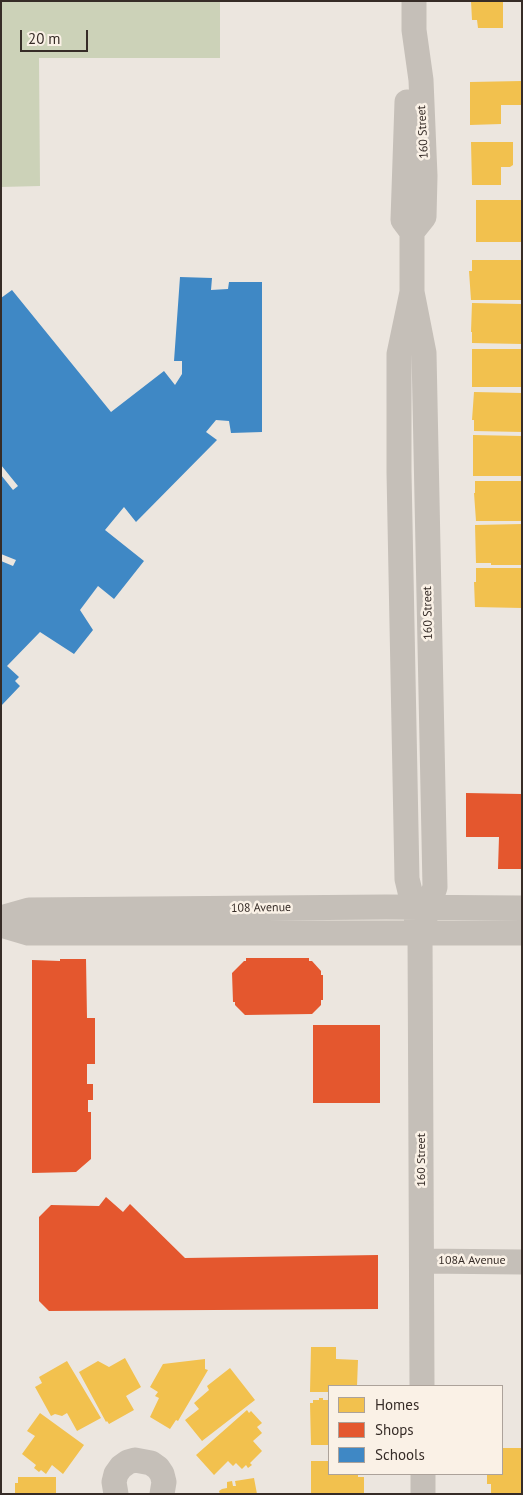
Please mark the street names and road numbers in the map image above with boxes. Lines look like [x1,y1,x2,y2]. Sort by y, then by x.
street label: 160 Street [414,105,432,159]
street label: 160 Street [420,586,436,640]
street label: 108 Avenue [231,900,291,916]
street label: 160 Street [415,1133,429,1187]
street label: 108A Avenue [438,1254,506,1268]

